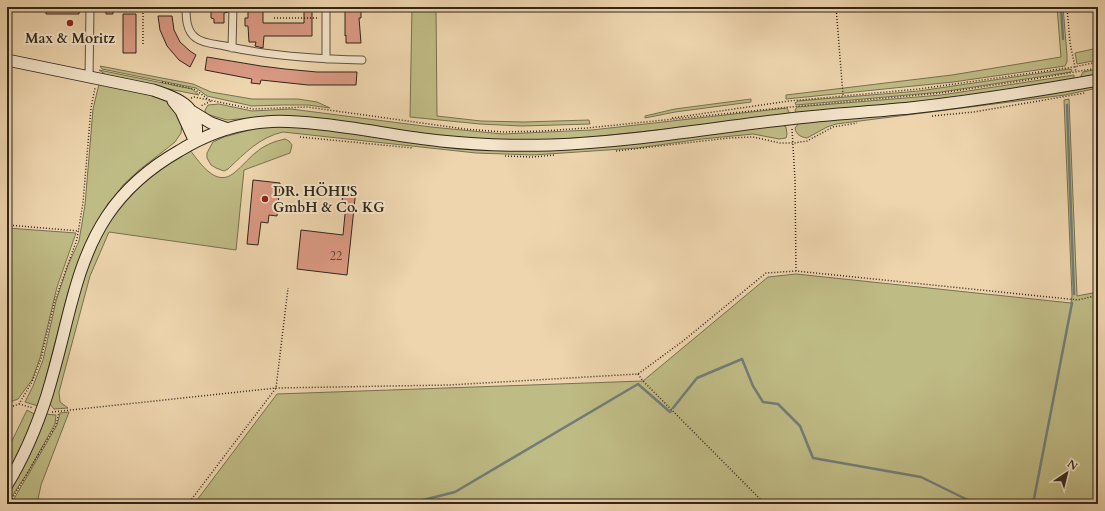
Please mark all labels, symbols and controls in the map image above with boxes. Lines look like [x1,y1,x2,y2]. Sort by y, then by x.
marker: Max & Moritz [65,18,75,28]
place label: Max & Moritz [25,29,115,48]
place label: DR. HÖHL'S GmbH & Co. KG [273,181,385,217]
marker: DR. HÖHL'S GmbH & Co. KG [260,194,270,204]
house number: 22 [330,248,342,264]
north arrow [1047,453,1087,493]
text: N [1064,456,1081,474]

